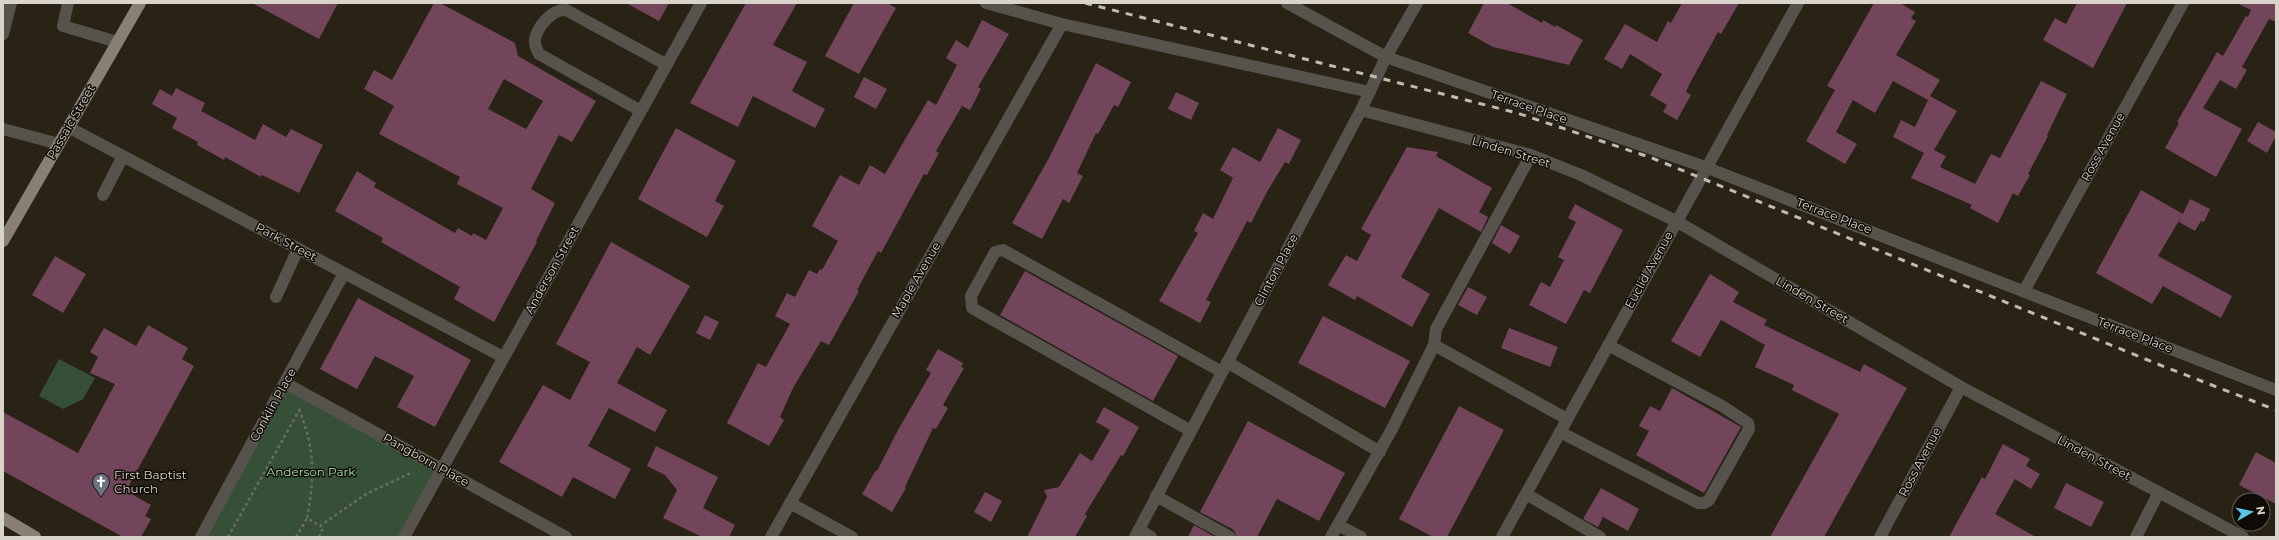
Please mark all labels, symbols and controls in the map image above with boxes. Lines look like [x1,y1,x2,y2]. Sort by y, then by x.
street label: Passaic Street [43,82,98,162]
street label: Terrace Place [1489,86,1569,127]
street label: Ross Avenue [2077,110,2128,184]
street label: Linden Street [1470,132,1552,171]
street label: Terrace Place [1794,194,1874,237]
street label: Park Street [253,219,319,264]
street label: Anderson Street [521,223,582,316]
street label: Euclid Avenue [1621,229,1676,311]
street label: Clinton Place [1250,231,1301,308]
street label: Maple Avenue [888,239,943,321]
street label: Linden Street [1773,273,1851,326]
street label: Terrace Place [2095,313,2175,356]
street label: Conklin Place [246,365,299,444]
street label: Ross Avenue [1895,425,1944,499]
street label: Pangborn Place [380,430,472,489]
street label: Linden Street [2055,432,2134,483]
park label: Anderson Park [267,464,356,479]
place label: First Baptist Church [114,467,187,496]
church icon: First Baptist Church [91,472,111,497]
north arrow [2231,492,2271,532]
text: N [2253,505,2268,516]

